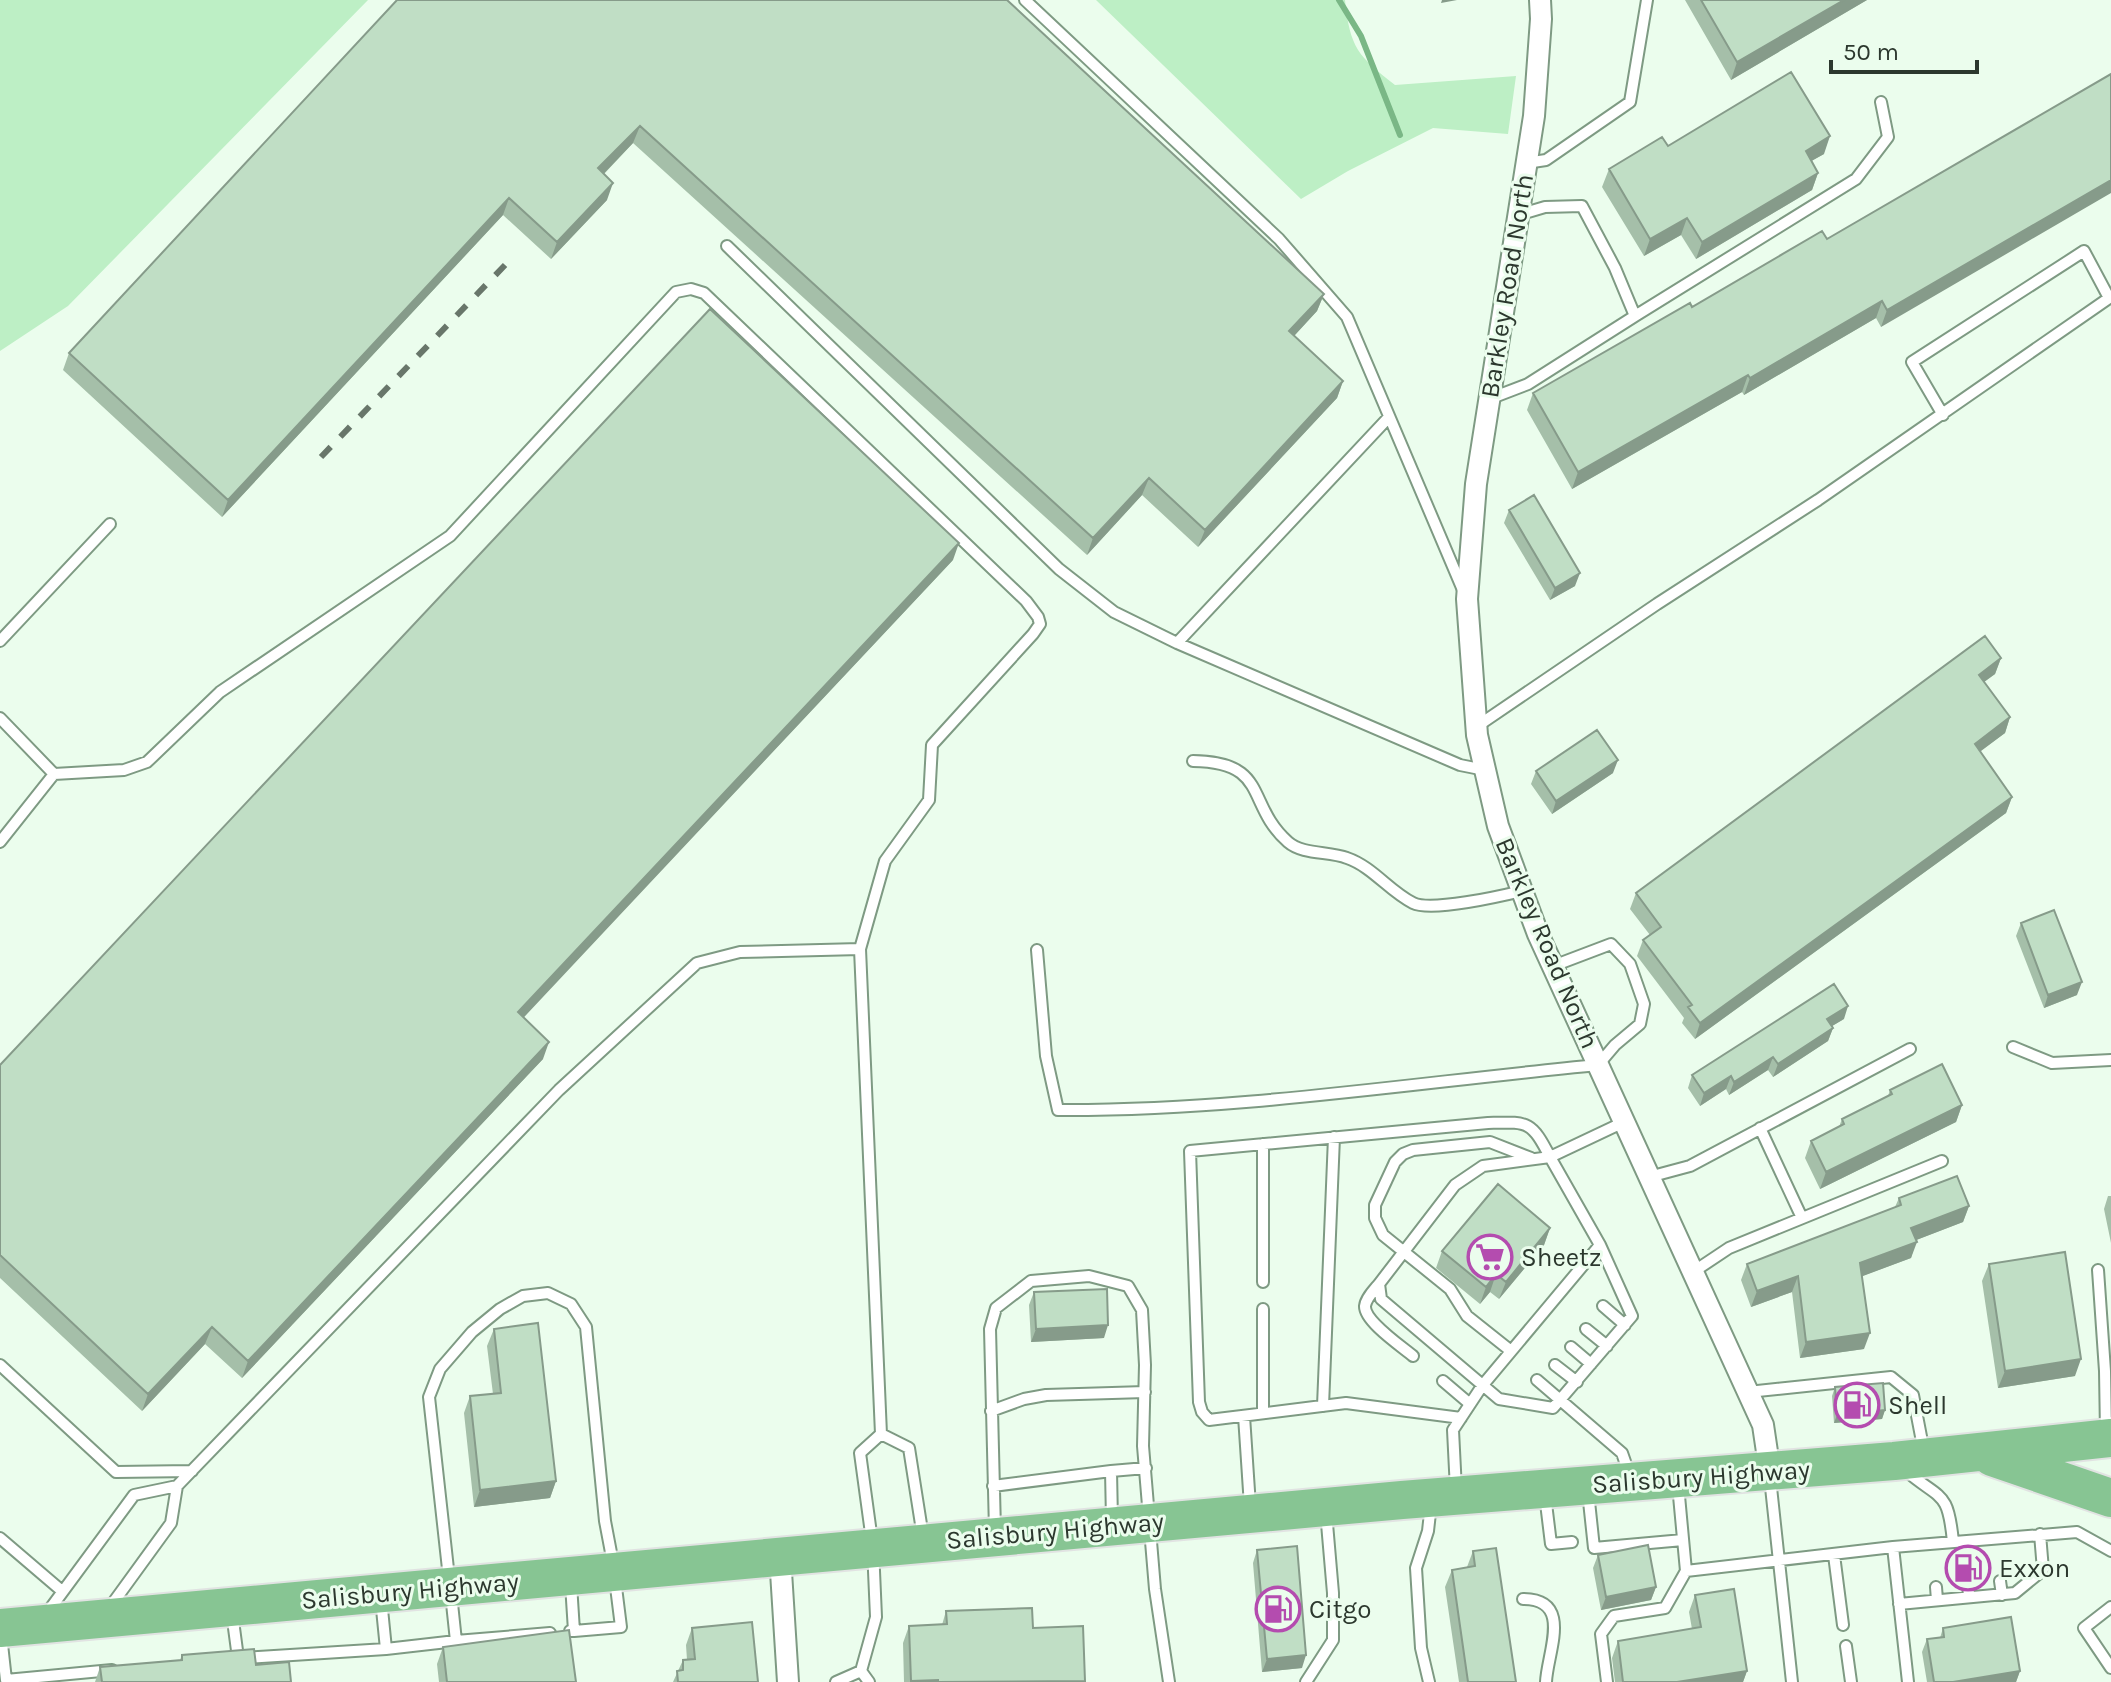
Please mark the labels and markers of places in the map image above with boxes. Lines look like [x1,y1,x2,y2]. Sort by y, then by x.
supermarket icon: Sheetz [1466,1233,1514,1281]
place label: Sheetz [1521,1242,1601,1273]
fuel station icon: Shell [1833,1381,1881,1429]
place label: Shell [1888,1390,1947,1421]
fuel station icon: Exxon [1944,1544,1992,1592]
place label: Exxon [1999,1553,2070,1584]
fuel station icon: Citgo [1254,1585,1302,1633]
place label: Citgo [1309,1594,1371,1625]

